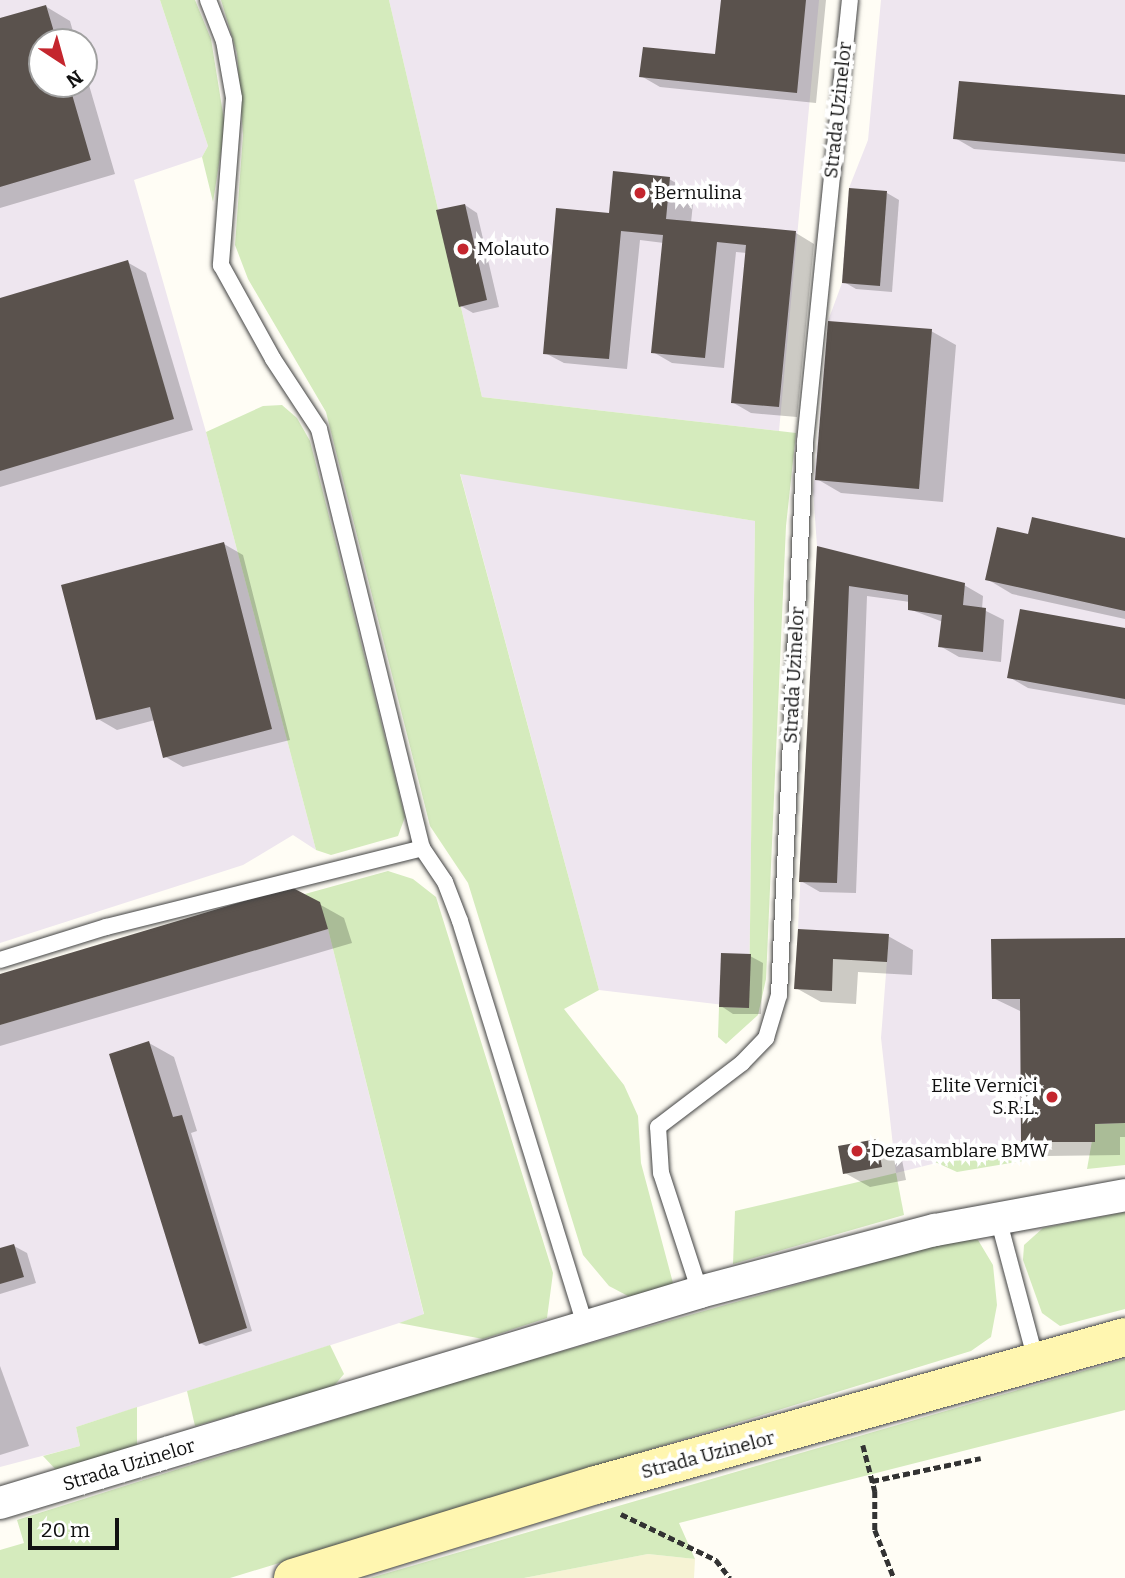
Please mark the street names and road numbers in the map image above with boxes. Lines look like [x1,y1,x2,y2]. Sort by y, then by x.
street label: Strada Uzinelor [819,41,857,179]
street label: Strada Uzinelor [779,606,809,744]
street label: Strada Uzinelor [639,1426,777,1484]
street label: Strada Uzinelor [60,1434,198,1496]

